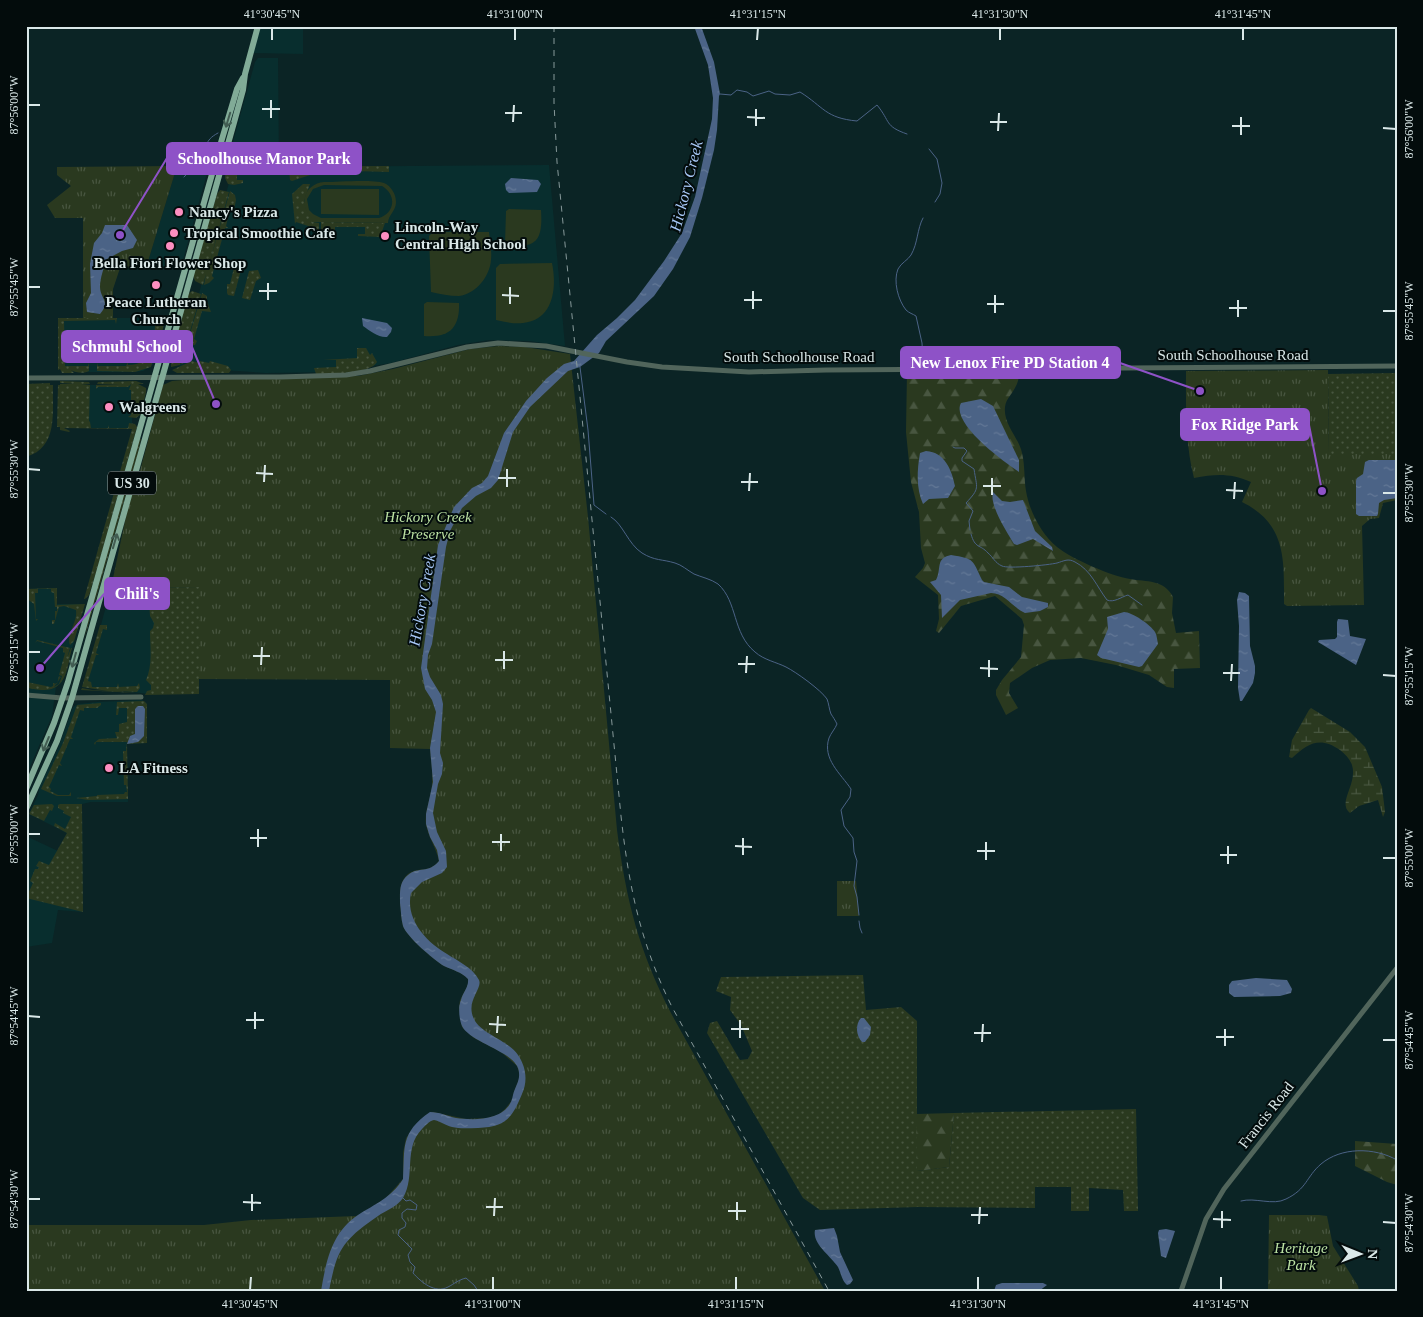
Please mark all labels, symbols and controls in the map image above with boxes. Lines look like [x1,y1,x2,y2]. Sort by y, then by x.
text: 41°30'45"N [244,7,301,21]
text: 41°31'00"N [487,7,544,21]
text: 41°31'15"N [730,7,787,21]
text: 41°31'30"N [972,7,1029,21]
text: 41°31'45"N [1215,7,1272,21]
text: 87°56'00"W [7,75,21,135]
text: 87°56'00"W [1402,99,1416,159]
one-way arrow [222,111,232,127]
water label: Hickory Creek [666,138,707,234]
callout: Schoolhouse Manor Park [167,143,361,174]
text: Schoolhouse Manor Park [177,150,351,167]
place label: Nancy's Pizza [189,204,278,220]
marker: Nancy's Pizza [173,206,185,218]
place label: Lincoln-Way Central High School [395,219,526,252]
place label: Tropical Smoothie Cafe [184,225,335,241]
marker: Tropical Smoothie Cafe [168,227,180,239]
marker: Lincoln-Way Central High School [379,230,391,242]
marker: Bella Fiori Flower Shop [164,240,176,252]
place label: Bella Fiori Flower Shop [94,255,246,271]
text: 87°55'45"W [7,257,21,317]
marker: Peace Lutheran Church [150,279,162,291]
text: 87°55'45"W [1402,281,1416,341]
place label: Peace Lutheran Church [105,294,207,327]
callout: Schmuhl School [62,331,192,362]
text: Schmuhl School [72,338,182,355]
callout: New Lenox Fire PD Station 4 [901,347,1120,378]
street label: South Schoolhouse Road [1158,347,1309,363]
street label: South Schoolhouse Road [724,349,875,365]
text: New Lenox Fire PD Station 4 [910,354,1110,371]
place label: Walgreens [119,399,186,415]
marker: Walgreens [103,401,115,413]
callout: Fox Ridge Park [1181,409,1309,440]
text: Fox Ridge Park [1191,416,1299,434]
text: 87°55'30"W [7,439,21,499]
text: 87°55'30"W [1402,463,1416,523]
road number: US 30 [108,472,156,494]
park label: Hickory Creek Preserve [383,509,472,542]
one-way arrow [111,534,121,550]
water label: Hickory Creek [405,552,440,648]
callout: Chili's [105,578,169,609]
text: Chili's [115,585,159,602]
text: 87°55'15"W [7,622,21,682]
text: 87°55'15"W [1402,646,1416,706]
one-way arrow [68,652,78,668]
one-way arrow [40,736,50,751]
place label: LA Fitness [119,760,188,776]
marker: LA Fitness [103,762,115,774]
text: 87°55'00"W [7,804,21,864]
text: 87°55'00"W [1402,828,1416,888]
text: 87°54'45"W [7,986,21,1046]
text: 87°54'45"W [1402,1010,1416,1070]
street label: Francis Road [1235,1078,1297,1151]
text: 87°54'30"W [7,1169,21,1229]
text: 87°54'30"W [1402,1193,1416,1253]
north arrow [1336,1230,1386,1280]
park label: Heritage Park [1273,1240,1328,1273]
text: N [1365,1249,1380,1259]
text: 41°30'45"N [222,1297,279,1311]
text: 41°31'00"N [465,1297,522,1311]
text: 41°31'15"N [708,1297,765,1311]
text: 41°31'30"N [950,1297,1007,1311]
text: 41°31'45"N [1193,1297,1250,1311]

